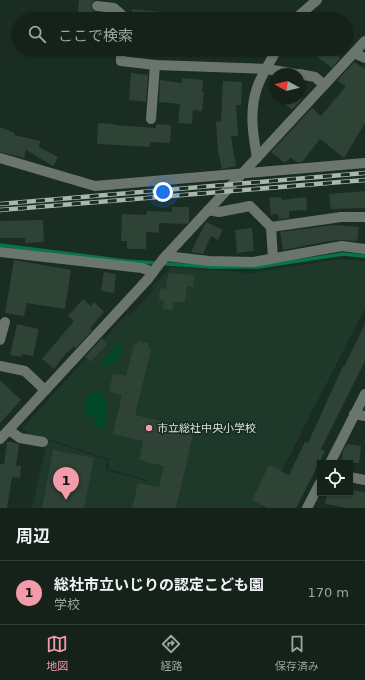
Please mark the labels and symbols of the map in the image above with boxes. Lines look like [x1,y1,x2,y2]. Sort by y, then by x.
north arrow [269,68,305,104]
your location [153,182,173,202]
place label: 市立総社中央小学校 [157,422,256,435]
marker: 市立総社中央小学校 [144,423,154,433]
pin: 1 [53,467,79,500]

